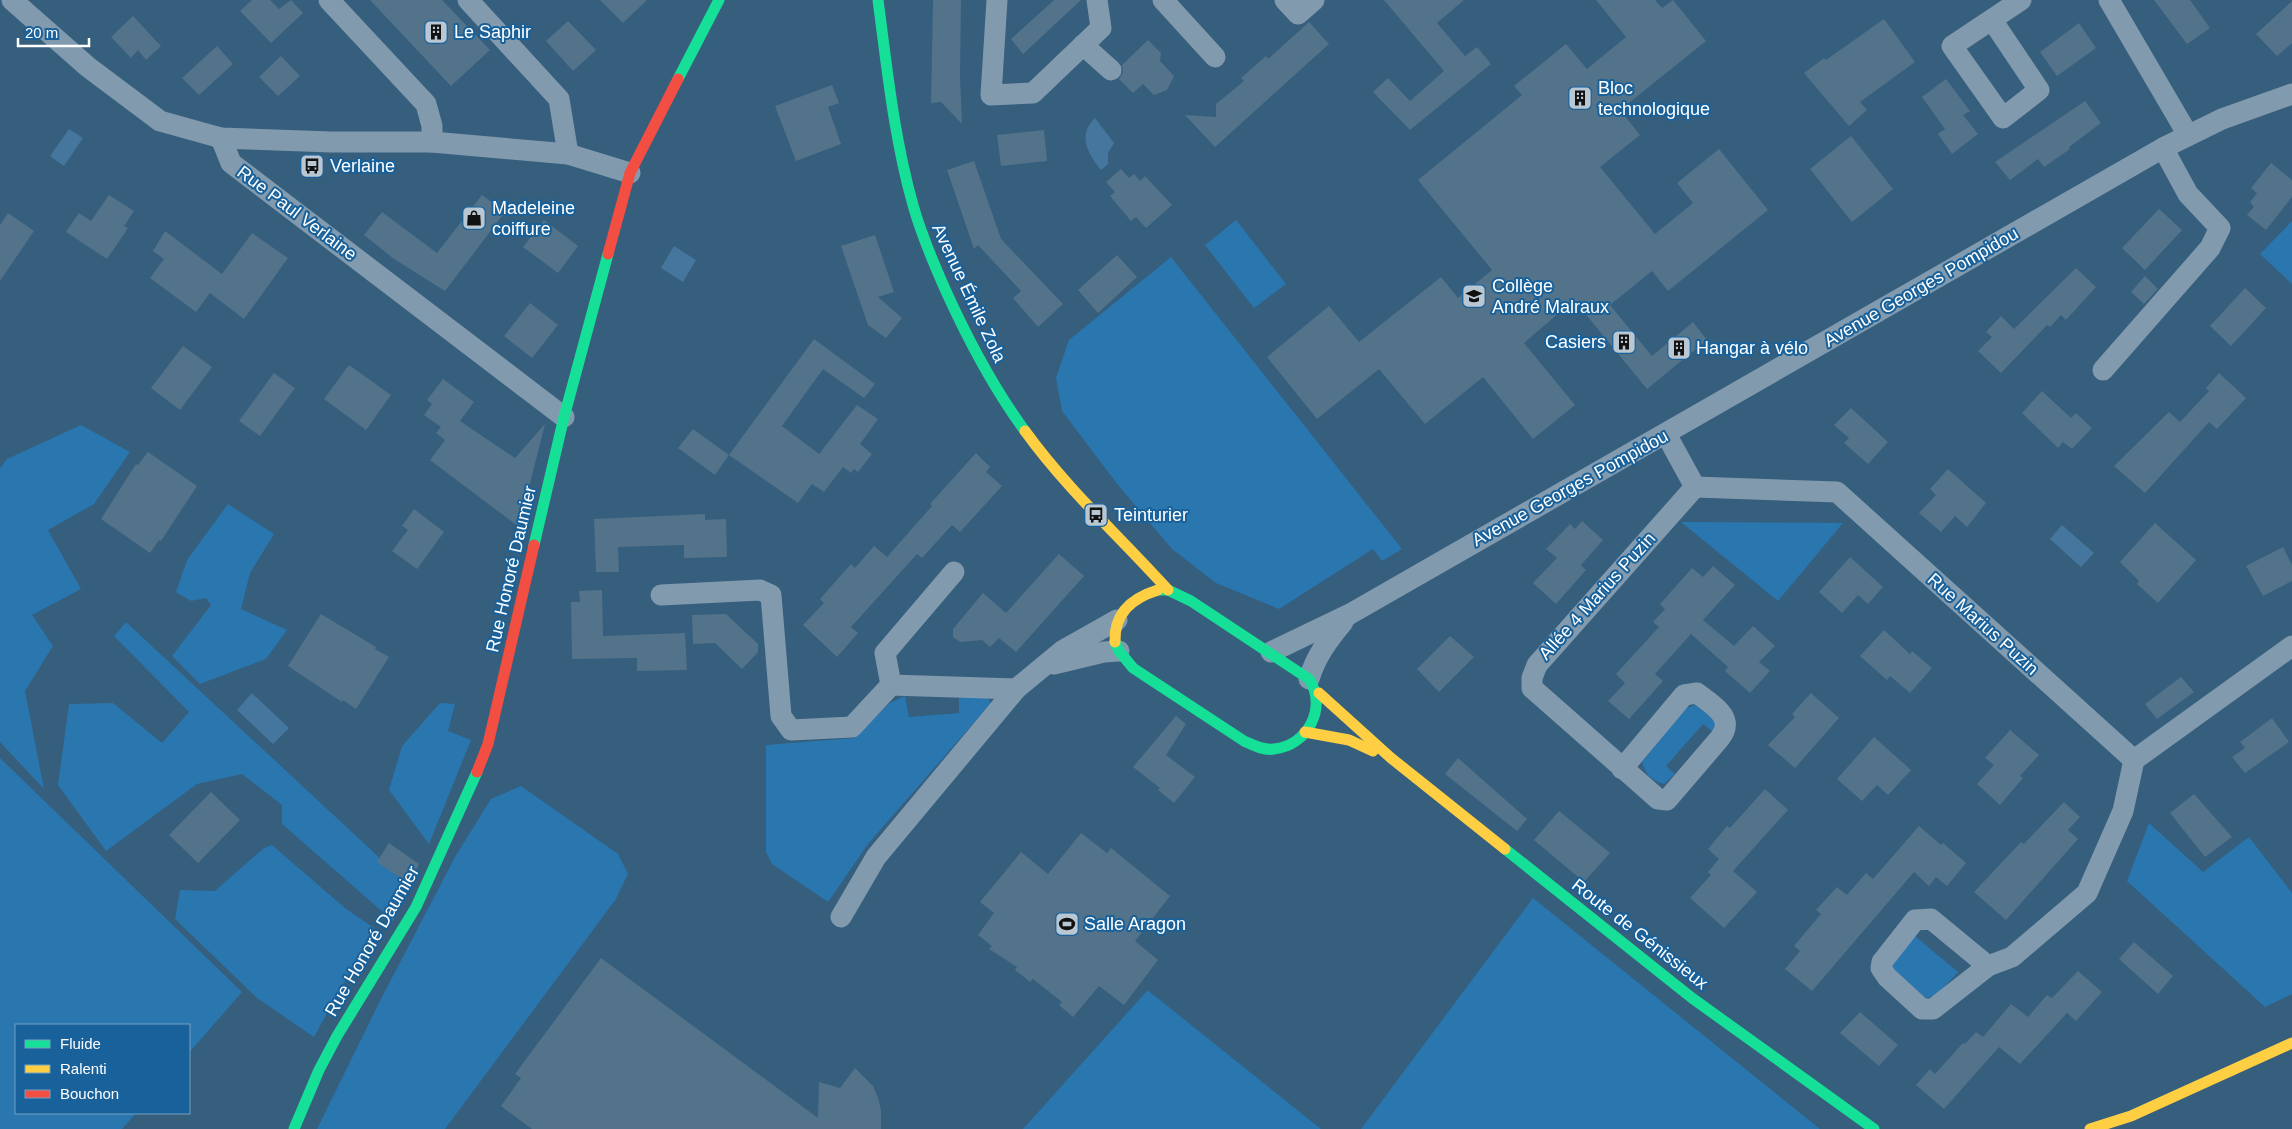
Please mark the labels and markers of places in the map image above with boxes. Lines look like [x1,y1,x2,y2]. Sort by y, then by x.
building icon: Le Saphir [423,19,449,45]
place label: Le Saphir [454,22,531,42]
place label: Bloc technologique [1598,78,1710,119]
building icon: Bloc technologique [1567,85,1593,111]
bus stop icon: Verlaine [299,153,325,179]
place label: Verlaine [330,156,395,176]
place label: Madeleine coiffure [492,198,575,239]
shop icon: Madeleine coiffure [461,205,487,231]
place label: Collège André Malraux [1492,276,1609,317]
school or university icon: Collège André Malraux [1461,283,1487,309]
building icon: Casiers [1611,329,1637,355]
place label: Casiers [1545,332,1606,352]
building icon: Hangar à vélo [1666,335,1692,361]
place label: Hangar à vélo [1696,338,1808,358]
bus stop icon: Teinturier [1083,502,1109,528]
place label: Teinturier [1114,505,1188,525]
sports icon: Salle Aragon [1054,911,1080,937]
place label: Salle Aragon [1084,914,1186,934]

